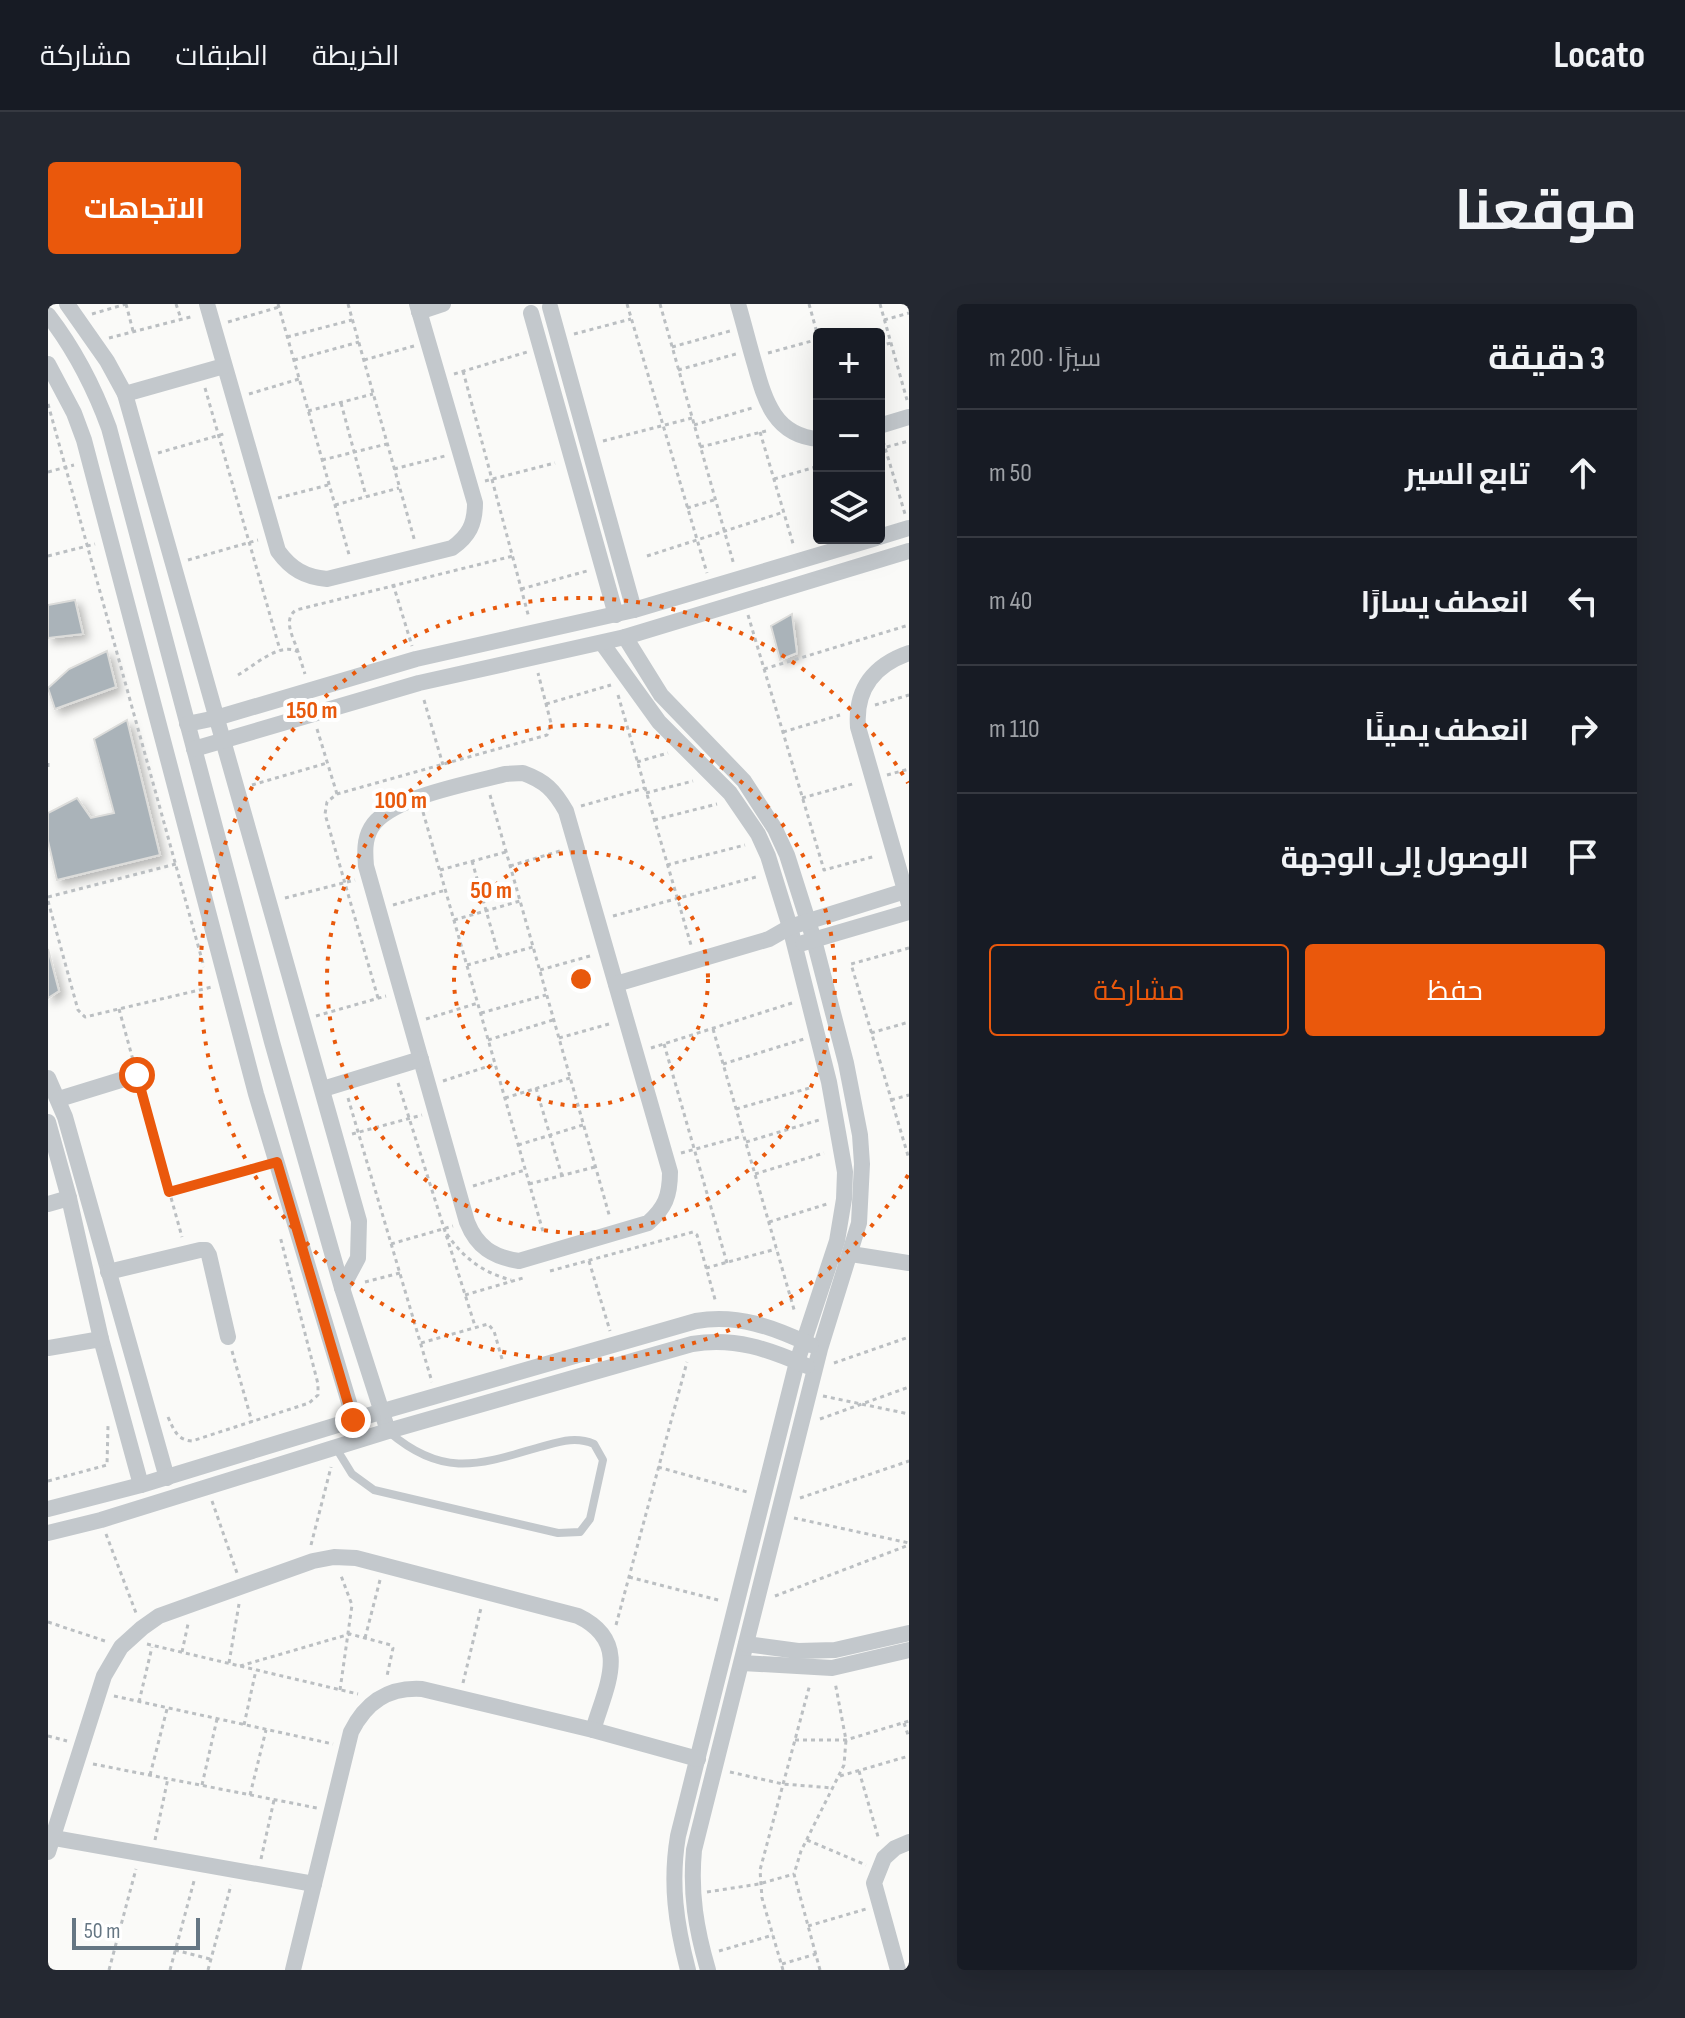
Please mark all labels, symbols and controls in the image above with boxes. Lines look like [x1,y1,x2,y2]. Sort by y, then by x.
text: Locato [1554,33,1645,78]
text: مشاركة [40,40,131,73]
text: الطبقات [175,40,268,73]
text: الخريطة [312,40,399,73]
button: الاتجاهات [48,162,241,254]
text: موقعنا [1454,179,1637,246]
map controls [813,328,885,544]
button: + [813,328,885,400]
text: 3 دقيقة [1488,338,1605,379]
text: سيرًا · 200 m [989,343,1101,374]
button: − [813,400,885,472]
icon: ahead [1561,451,1605,495]
text: تابع السير [1405,457,1529,493]
text: 50 m [989,458,1032,489]
button: layers [813,472,885,544]
icon: left [1561,579,1605,623]
text: انعطف يسارًا [1361,585,1529,621]
text: 40 m [989,586,1032,617]
text: 150 m [286,696,338,725]
icon: right [1561,707,1605,751]
text: انعطف يمينًا [1364,713,1529,749]
text: 110 m [989,714,1040,745]
text: 100 m [375,786,427,815]
icon: arrive [1561,835,1605,879]
text: الوصول إلى الوجهة [1281,841,1529,877]
text: 50 m [470,876,512,905]
button: مشاركة [989,944,1289,1036]
button: حفظ [1305,944,1605,1036]
centre of rings [567,965,595,993]
route start [119,1057,155,1093]
route end [335,1402,371,1438]
scale bar [72,1914,200,1950]
text: 50 m [84,1918,120,1945]

